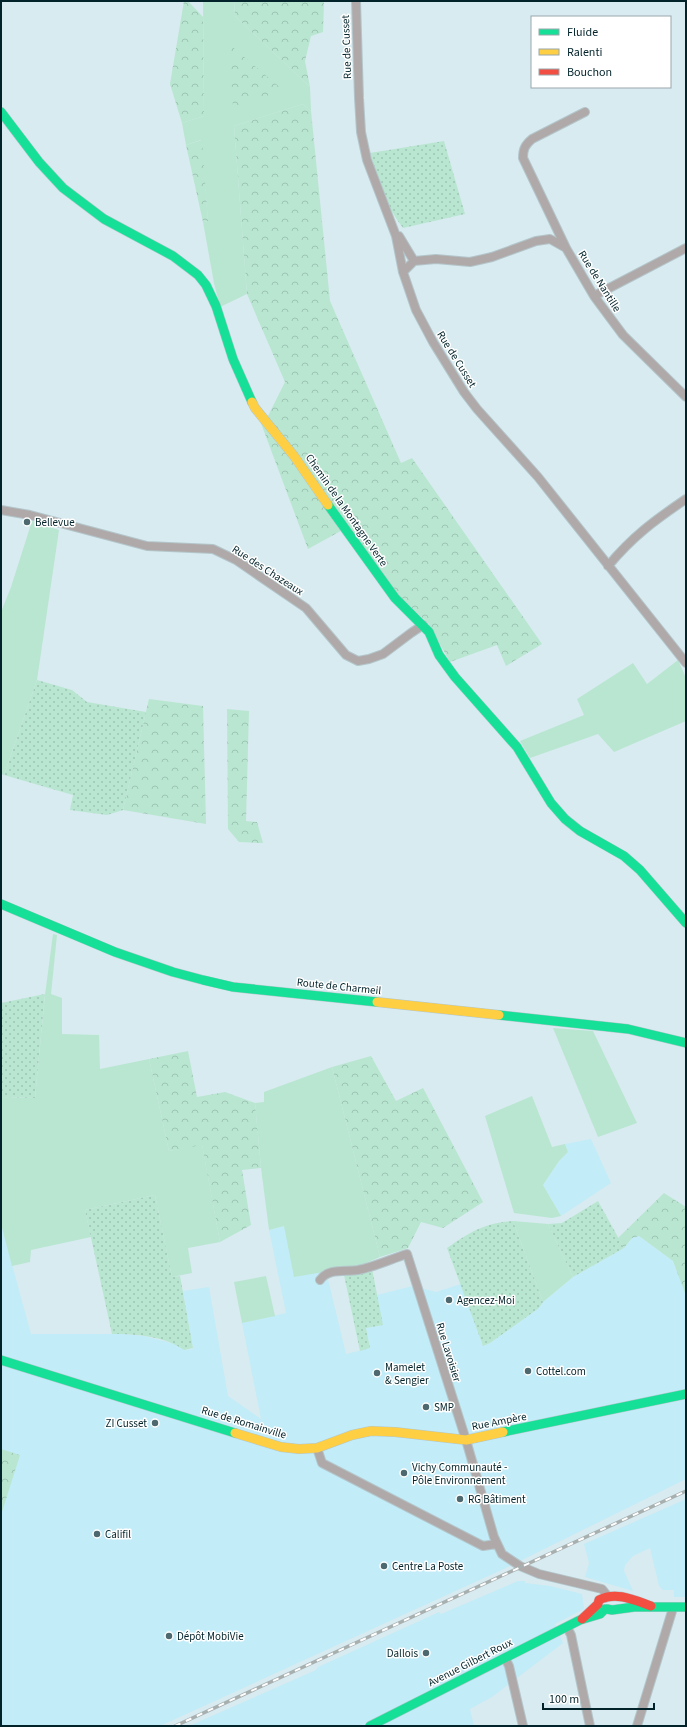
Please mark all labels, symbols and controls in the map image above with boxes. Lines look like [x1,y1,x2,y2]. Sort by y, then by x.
street label: Rue de Cusset [338,14,355,79]
legend [531,16,671,88]
text: Fluide [567,24,598,41]
text: Ralenti [567,44,602,61]
text: Bouchon [567,64,612,81]
street label: Rue de Nantille [575,248,625,315]
street label: Rue de Cusset [433,328,480,391]
street label: Chemin de la Montagne Verte [302,451,392,570]
place label: Bellevue [35,515,75,530]
marker: Bellevue [22,517,32,527]
street label: Rue des Chazeaux [229,542,306,599]
street label: Route de Charmeil [296,975,382,998]
place label: Agencez-Moi [457,1293,515,1308]
marker: Agencez-Moi [444,1295,454,1305]
street label: Rue Lavoisier [432,1321,465,1384]
place label: Mamelet & Sengier [385,1360,429,1388]
place label: Cottel.com [536,1364,586,1379]
marker: Cottel.com [523,1366,533,1376]
marker: Mamelet & Sengier [372,1368,382,1378]
place label: SMP [434,1400,454,1415]
street label: Rue de Romainville [200,1402,289,1443]
marker: SMP [421,1402,431,1412]
street label: Rue Ampère [470,1409,528,1434]
place label: ZI Cusset [106,1416,147,1431]
marker: ZI Cusset [150,1418,160,1428]
place label: Vichy Communauté - Pôle Environnement [412,1460,507,1488]
marker: Vichy Communauté - Pôle Environnement [399,1468,409,1478]
place label: RG Bâtiment [468,1492,526,1507]
marker: RG Bâtiment [455,1494,465,1504]
place label: Califil [105,1527,131,1542]
marker: Califil [92,1529,102,1539]
place label: Centre La Poste [392,1559,464,1574]
marker: Centre La Poste [379,1561,389,1571]
place label: Dépôt MobiVie [177,1629,244,1644]
marker: Dépôt MobiVie [164,1631,174,1641]
street label: Avenue Gilbert Roux [426,1635,515,1690]
place label: Dallois [387,1646,418,1661]
marker: Dallois [421,1648,431,1658]
scale bar [543,1685,654,1711]
text: 100 m [549,1691,579,1708]

